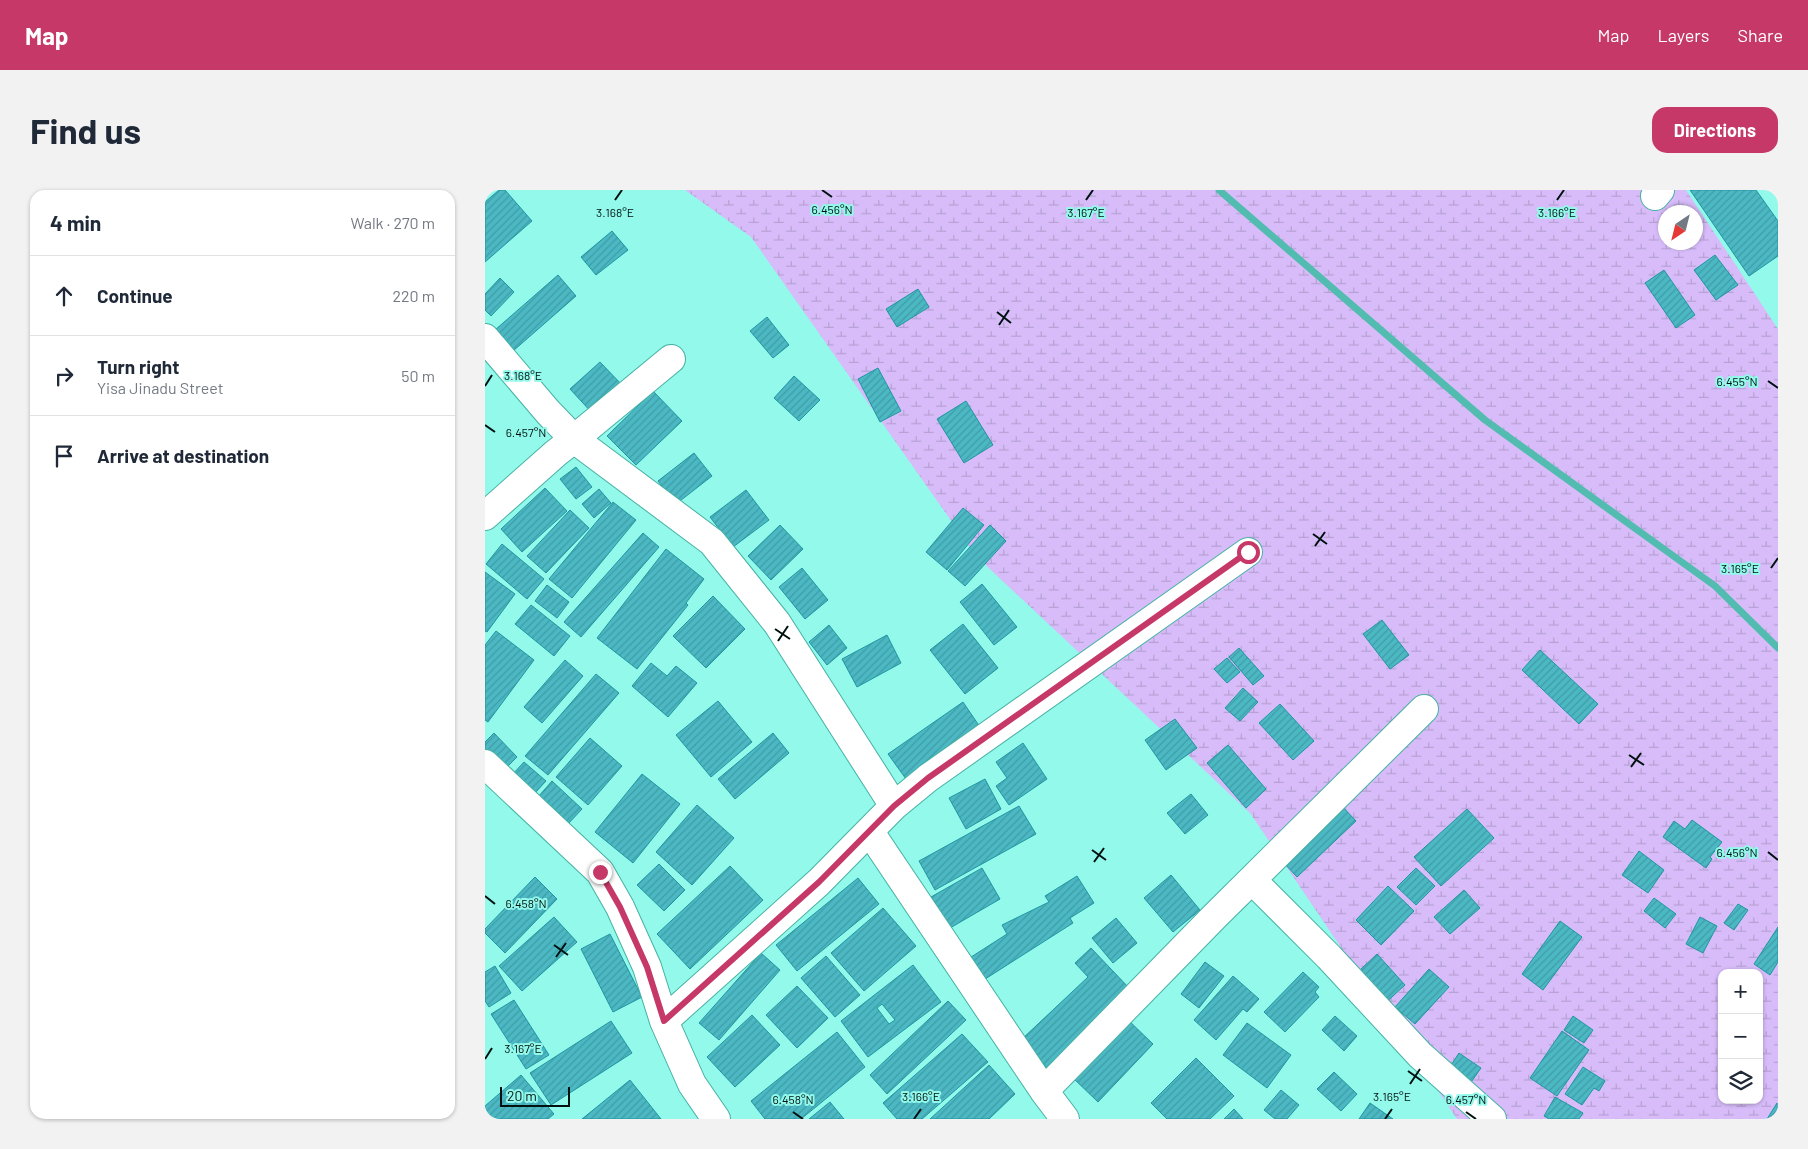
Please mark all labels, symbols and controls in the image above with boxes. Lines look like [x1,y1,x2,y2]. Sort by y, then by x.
text: Map [25,21,68,50]
text: Map [1597,24,1629,46]
text: Layers [1657,24,1710,46]
text: Share [1738,24,1783,46]
button: Directions [1652,107,1778,153]
text: Find us [30,109,141,151]
text: 6.456°N [811,202,853,216]
text: 3.168°E [596,205,634,219]
text: 3.167°E [1067,205,1105,219]
text: 3.166°E [1538,205,1576,219]
north arrow [1658,205,1703,250]
text: 4 min [50,210,101,235]
text: Walk · 270 m [350,213,435,232]
icon: ahead [50,282,78,310]
text: Continue [97,284,173,307]
text: 220 m [392,286,435,305]
text: Turn right [97,355,179,378]
icon: right [50,362,78,390]
text: 50 m [401,366,435,385]
text: 3.168°E [504,368,542,382]
text: 6.455°N [1716,374,1758,388]
text: Yisa Jinadu Street [97,378,224,397]
text: 6.457°N [506,425,546,439]
icon: arrive [50,442,78,470]
text: Arrive at destination [97,444,269,467]
route start [1237,541,1260,564]
text: 3.165°E [1721,561,1759,575]
text: 6.456°N [1716,845,1758,859]
route end [589,861,612,884]
text: 6.458°N [505,896,547,910]
map controls [1718,969,1763,1104]
button: + [1718,969,1763,1014]
button: − [1718,1014,1763,1059]
text: 3.167°E [504,1041,542,1055]
button: layers [1718,1059,1763,1104]
scale bar [500,1084,570,1107]
text: 20 m [507,1087,537,1104]
text: 3.166°E [902,1089,940,1103]
text: 3.165°E [1373,1089,1411,1103]
text: 6.458°N [772,1092,814,1106]
text: 6.457°N [1446,1092,1486,1106]

